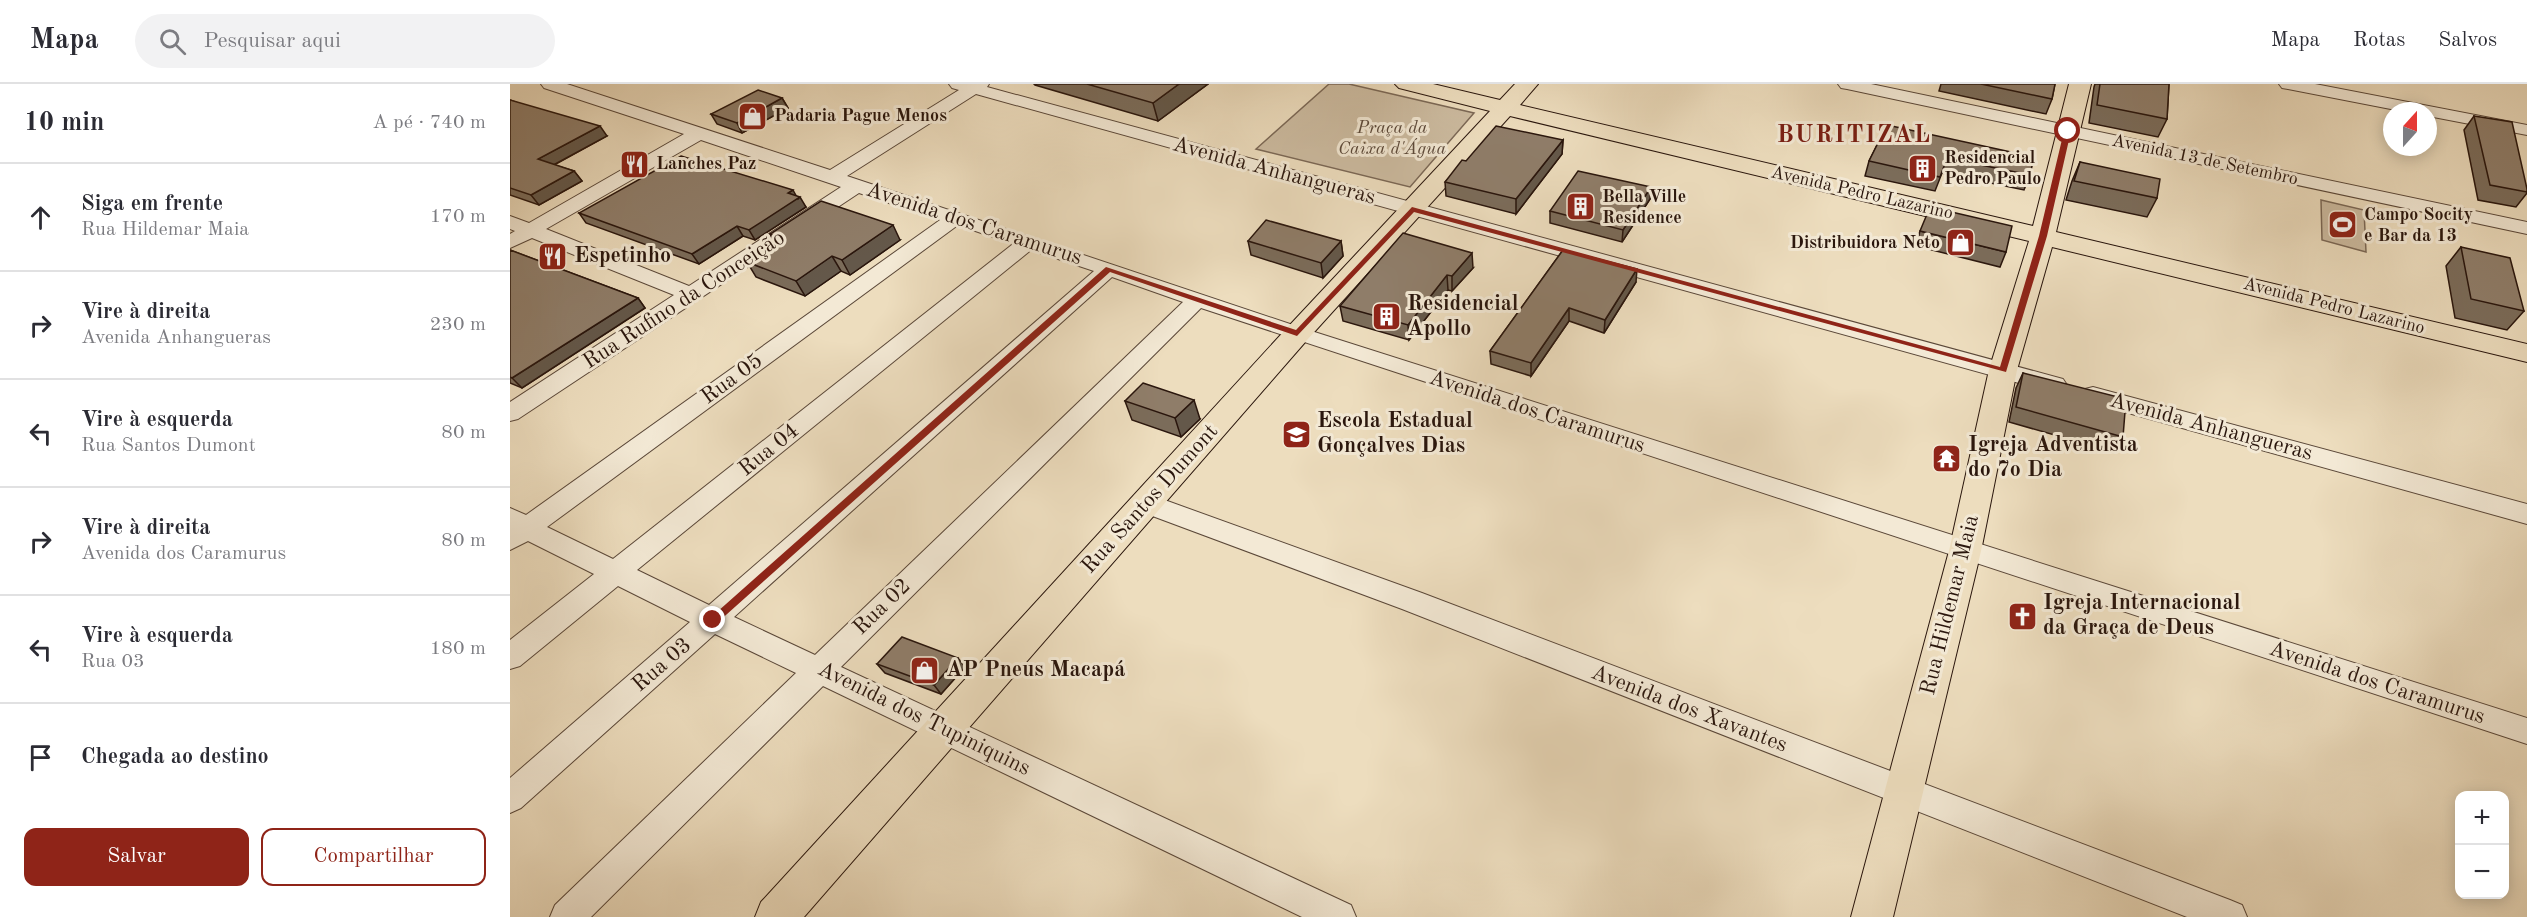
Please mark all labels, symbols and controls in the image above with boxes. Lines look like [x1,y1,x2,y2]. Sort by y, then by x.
search box [135,14,555,68]
icon: search [156,25,189,58]
text: Mapa [30,27,99,55]
text: Pesquisar aqui [204,30,341,52]
text: Mapa [2271,30,2320,51]
text: Rotas [2353,30,2405,51]
text: Salvos [2438,30,2497,51]
shop icon: Padaria Pague Menos [737,100,769,132]
north arrow [2383,102,2437,156]
place label: Padaria Pague Menos [774,107,947,125]
text: 10 min [24,110,104,136]
text: A pé · 740 m [372,113,486,133]
route start [2054,117,2080,143]
park label: Praça da Caixa d'Água [1338,119,1446,158]
district label: BURITIZAL [1777,124,1931,148]
street label: Avenida 13 de Setembro [2110,131,2300,189]
street label: Avenida Anhangueras [1170,133,1378,209]
restaurant icon: Lanches Paz [619,148,651,180]
place label: Residencial Pedro Paulo [1944,149,2041,188]
building icon: Residencial Pedro Paulo [1907,152,1939,184]
place label: Lanches Paz [656,155,756,173]
street label: Avenida Pedro Lazarino [1769,163,1955,223]
street label: Avenida dos Caramurus [863,179,1085,269]
place label: Bella Ville Residence [1602,188,1686,227]
building icon: Bella Ville Residence [1565,191,1597,223]
text: Siga em frente [81,193,223,215]
icon: ahead [24,201,57,234]
place label: Campo Socity e Bar da 13 [2364,206,2473,245]
text: 170 m [430,207,486,227]
sports icon: Campo Socity e Bar da 13 [2327,209,2359,241]
text: Rua Hildemar Maia [81,220,249,240]
street label: Rua Rufino da Conceição [579,227,789,373]
shop icon: Distribuidora Neto [1945,227,1977,259]
place label: Distribuidora Neto [1790,234,1940,252]
restaurant icon: Espetinho [537,240,569,272]
place label: Espetinho [574,245,671,267]
street label: Avenida Pedro Lazarino [2241,275,2427,337]
place label: Residencial Apollo [1407,293,1519,340]
text: Vire à direita [81,301,211,323]
building icon: Residencial Apollo [1370,301,1402,333]
icon: right [24,309,57,342]
text: 230 m [430,315,486,335]
text: Avenida Anhangueras [81,328,271,348]
street label: Rua 05 [697,350,767,408]
street label: Avenida dos Caramurus [1426,367,1648,457]
street label: Avenida Anhangueras [2107,389,2315,465]
text: Vire à esquerda [81,409,233,431]
place label: Escola Estadual Gonçalves Dias [1317,410,1473,457]
icon: left [24,417,57,450]
school or university icon: Escola Estadual Gonçalves Dias [1280,418,1312,450]
street label: Rua 04 [735,419,803,481]
street label: Rua Santos Dumont [1078,420,1222,578]
text: 80 m [441,423,486,443]
place label: Igreja Adventista do 7o Dia [1968,434,2138,481]
text: Rua Santos Dumont [81,436,256,456]
temple icon: Igreja Adventista do 7o Dia [1931,442,1963,474]
street label: Rua Hildemar Maia [1917,512,1983,697]
text: Vire à direita [81,517,211,539]
icon: right [24,525,57,558]
text: 80 m [441,531,486,551]
text: Avenida dos Caramurus [81,544,286,564]
street label: Rua 02 [849,575,915,639]
place label: Igreja Internacional da Graça de Deus [2043,592,2241,639]
church icon: Igreja Internacional da Graça de Deus [2006,600,2038,632]
route end [699,606,725,632]
text: Vire à esquerda [81,625,233,647]
icon: left [24,633,57,666]
street label: Rua 03 [628,634,696,696]
street label: Avenida dos Caramurus [2266,638,2488,728]
text: 180 m [430,639,486,659]
text: Rua 03 [81,652,145,672]
shop icon: AP Pneus Macapá [909,654,941,686]
street label: Avenida dos Tupiniquins [814,658,1034,780]
place label: AP Pneus Macapá [946,659,1125,681]
street label: Avenida dos Xavantes [1588,661,1790,757]
icon: arrive [24,741,57,774]
text: Chegada ao destino [81,746,269,768]
map controls [2455,791,2509,899]
button: + [2455,791,2509,845]
button: Salvar [24,828,249,886]
button: Compartilhar [261,828,486,886]
button: − [2455,845,2509,899]

